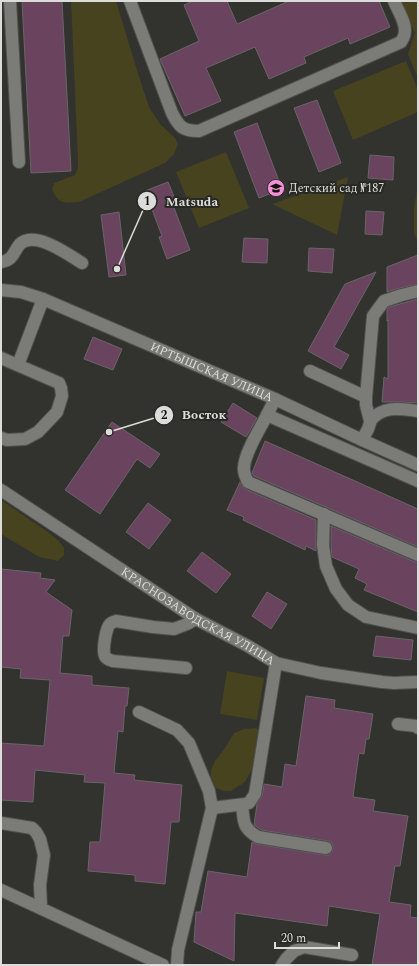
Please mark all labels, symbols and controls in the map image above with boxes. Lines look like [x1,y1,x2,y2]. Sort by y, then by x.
school or university icon: Детский сад №187 [266,178,286,198]
place label: Детский сад №187 [289,179,384,198]
callout: Matsuda [137,189,226,214]
text: 1 [144,192,150,211]
text: Matsuda [166,192,218,212]
street label: ИРТЫШСКАЯ УЛИЦА [147,337,276,407]
callout: Восток [154,402,234,427]
text: Восток [182,405,226,425]
text: 2 [161,406,168,425]
street label: КРАСНОЗАВОДСКАЯ УЛИЦА [117,563,278,670]
scale bar [275,924,339,950]
text: 20 m [281,929,306,948]

